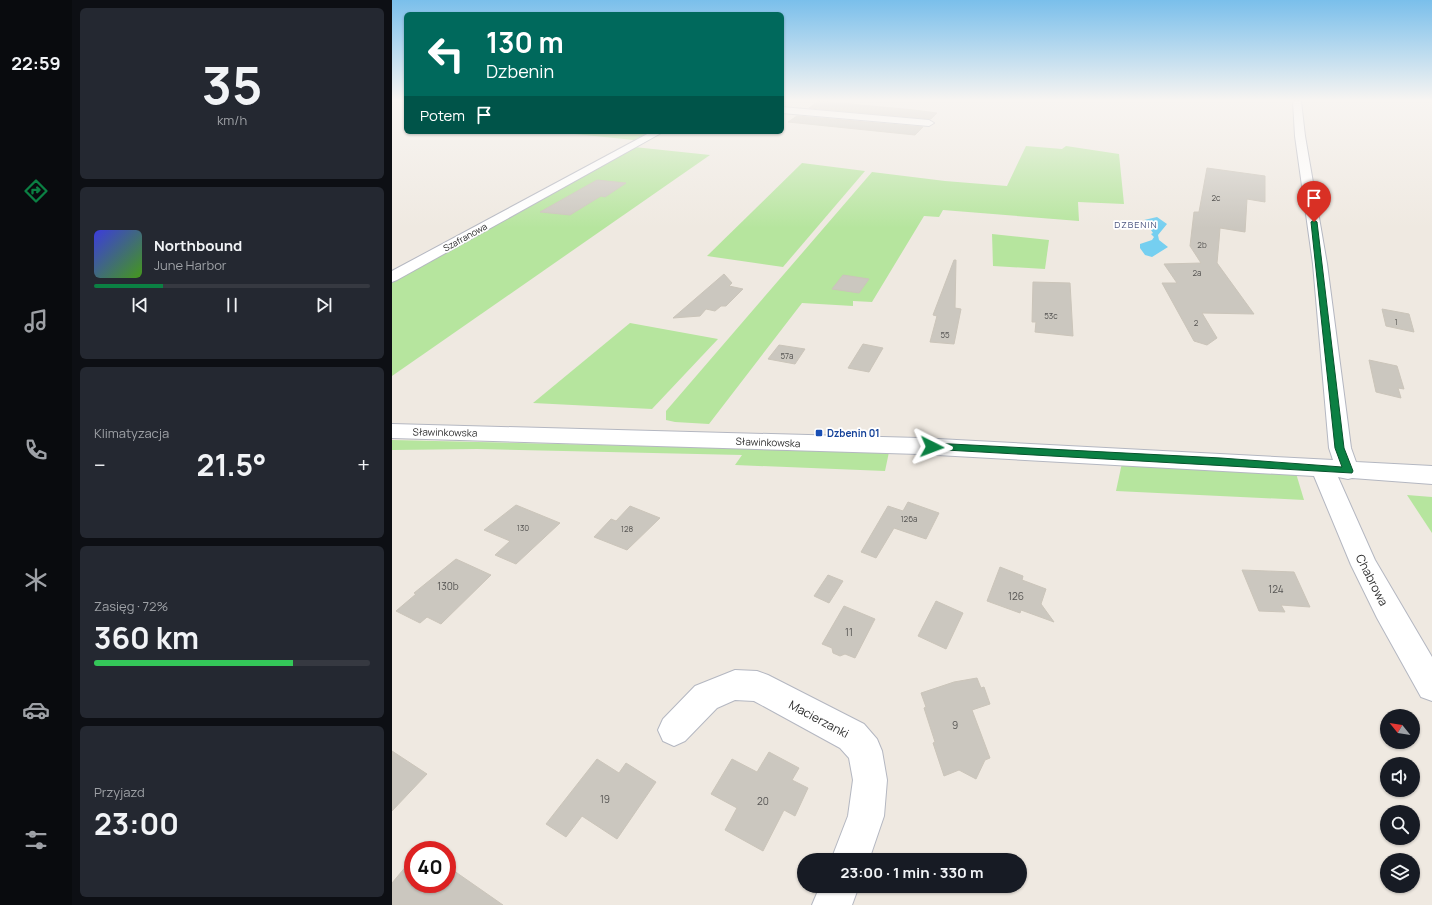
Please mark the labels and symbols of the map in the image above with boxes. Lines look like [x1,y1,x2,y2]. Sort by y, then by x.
pin [1297,181,1331,222]
house number: 2c [1212,192,1221,203]
district label: DZBENIN [1114,218,1158,231]
street label: Szafranowa [441,220,489,254]
house number: 2b [1197,239,1207,250]
house number: 2a [1192,267,1202,278]
house number: 53c [1044,310,1058,321]
house number: 1 [1394,316,1398,327]
house number: 2 [1194,317,1199,328]
house number: 55 [940,329,950,340]
house number: 57a [780,350,794,361]
street label: Sławinkowska [412,424,478,440]
place label: Dzbenin 01 [827,426,880,440]
position arrow [911,426,953,468]
marker: Dzbenin 01 [814,428,824,438]
street label: Sławinkowska [735,434,801,450]
house number: 126a [900,513,918,524]
house number: 130 [517,522,529,533]
house number: 128 [621,523,634,534]
street label: Chabrowa [1352,551,1392,609]
house number: 130b [437,579,459,593]
house number: 124 [1268,582,1284,596]
house number: 126 [1008,589,1024,603]
house number: 11 [845,625,853,639]
street label: Macierzanki [786,696,852,742]
north arrow [1380,709,1420,749]
house number: 9 [952,718,958,732]
house number: 19 [600,792,610,806]
house number: 20 [757,794,769,808]
speed limit sign: 40 [404,841,456,893]

